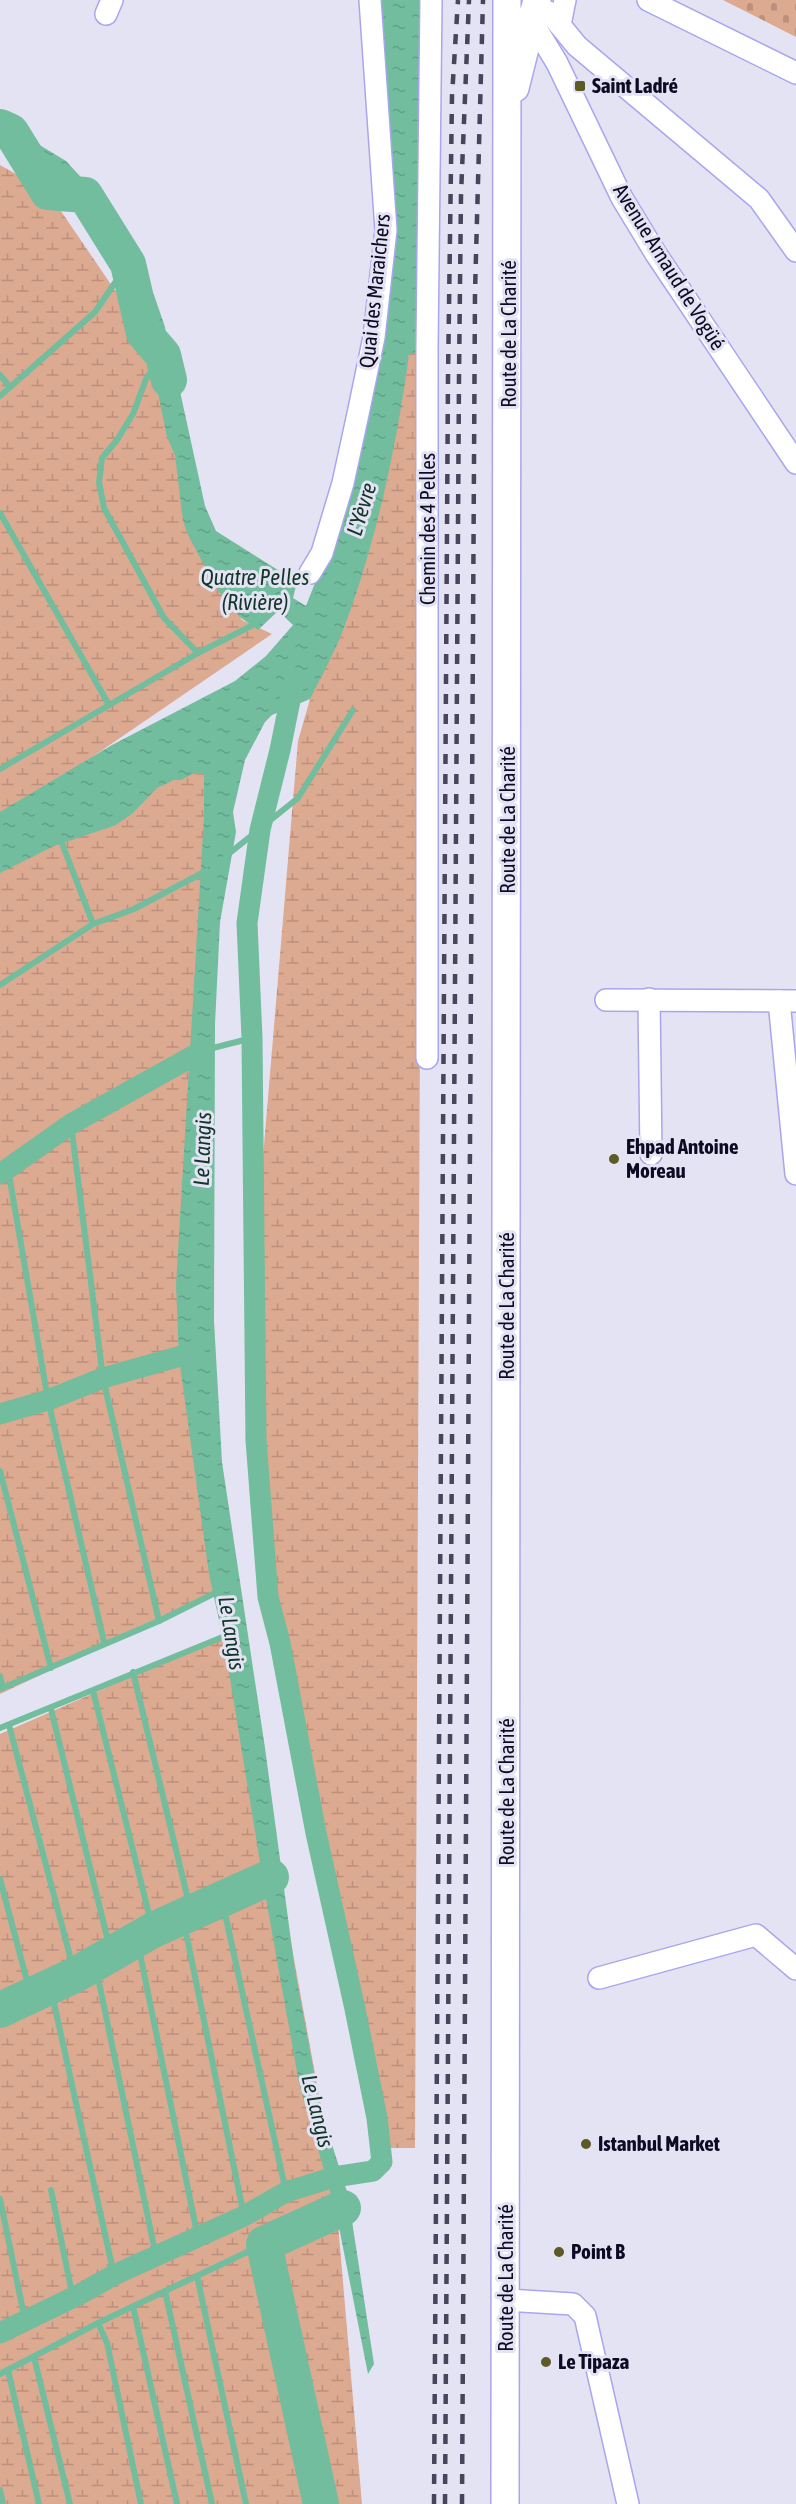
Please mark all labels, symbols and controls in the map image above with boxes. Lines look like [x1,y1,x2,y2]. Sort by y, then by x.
place label: Saint Ladré [592,73,678,97]
marker: Saint Ladré [573,79,587,93]
street label: Avenue Arnaud de Vogüé [609,179,731,354]
street label: Quai des Maraichers [354,213,394,369]
street label: Route de La Charité [496,260,520,408]
street label: Chemin des 4 Pelles [415,453,439,605]
water label: L'Yèvre [341,479,381,539]
water label: Quatre Pelles (Rivière) [201,564,309,615]
street label: Route de La Charité [495,746,519,894]
water label: Le Langis [188,1111,216,1186]
place label: Ehpad Antoine Moreau [626,1134,738,1182]
marker: Ehpad Antoine Moreau [607,1152,621,1166]
street label: Route de La Charité [494,1232,518,1380]
water label: Le Langis [213,1594,251,1672]
street label: Route de La Charité [494,1718,518,1866]
water label: Le Langis [296,2072,340,2150]
place label: Istanbul Market [598,2131,720,2155]
marker: Istanbul Market [579,2137,593,2151]
street label: Route de La Charité [493,2204,517,2352]
place label: Point B [571,2239,625,2263]
marker: Point B [552,2245,566,2259]
place label: Le Tipaza [558,2349,629,2373]
marker: Le Tipaza [539,2355,553,2369]

